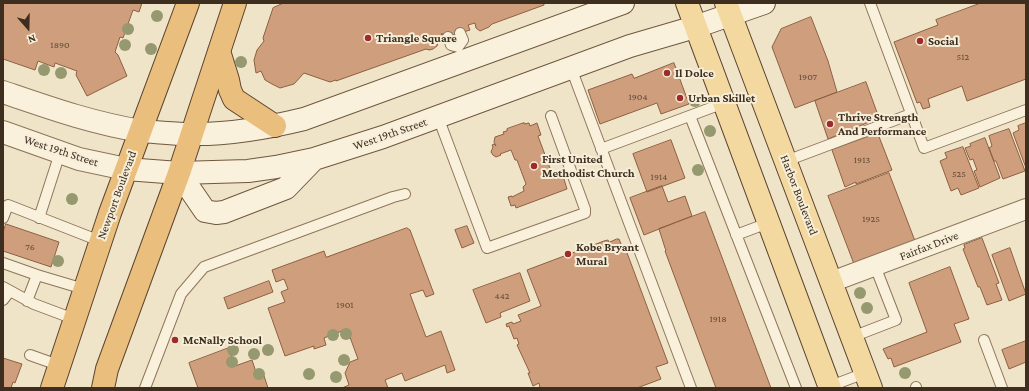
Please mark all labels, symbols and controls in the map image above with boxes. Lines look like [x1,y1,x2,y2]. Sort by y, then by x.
north arrow [8,8,48,48]
place label: Triangle Square [376,31,457,45]
text: N [27,32,38,46]
marker: Triangle Square [363,33,373,43]
place label: Social [928,34,958,48]
marker: Social [915,36,925,46]
house number: 1890 [50,39,70,51]
house number: 512 [957,51,969,63]
place label: Il Dolce [675,66,714,80]
marker: Il Dolce [662,68,672,78]
house number: 1907 [799,71,817,83]
house number: 1904 [628,91,648,103]
place label: Urban Skillet [688,91,755,105]
marker: Urban Skillet [675,93,685,103]
place label: Thrive Strength And Performance [838,110,926,138]
street label: West 19th Street [351,115,429,153]
marker: Thrive Strength And Performance [825,119,835,129]
street label: West 19th Street [22,132,100,170]
street label: Newport Boulevard [94,149,140,241]
place label: First United Methodist Church [542,152,635,180]
street label: Harbor Boulevard [777,153,821,237]
house number: 1913 [854,154,870,166]
marker: First United Methodist Church [529,161,539,171]
house number: 525 [952,168,966,180]
house number: 1914 [651,171,667,183]
house number: 1925 [862,213,880,225]
street label: Fairfax Drive [898,228,960,264]
place label: Kobe Bryant Mural [576,240,639,268]
house number: 76 [25,241,35,253]
marker: Kobe Bryant Mural [563,249,573,259]
house number: 442 [495,290,509,302]
house number: 1901 [336,299,354,311]
house number: 1918 [709,313,727,325]
place label: McNally School [183,333,262,347]
marker: McNally School [170,335,180,345]

